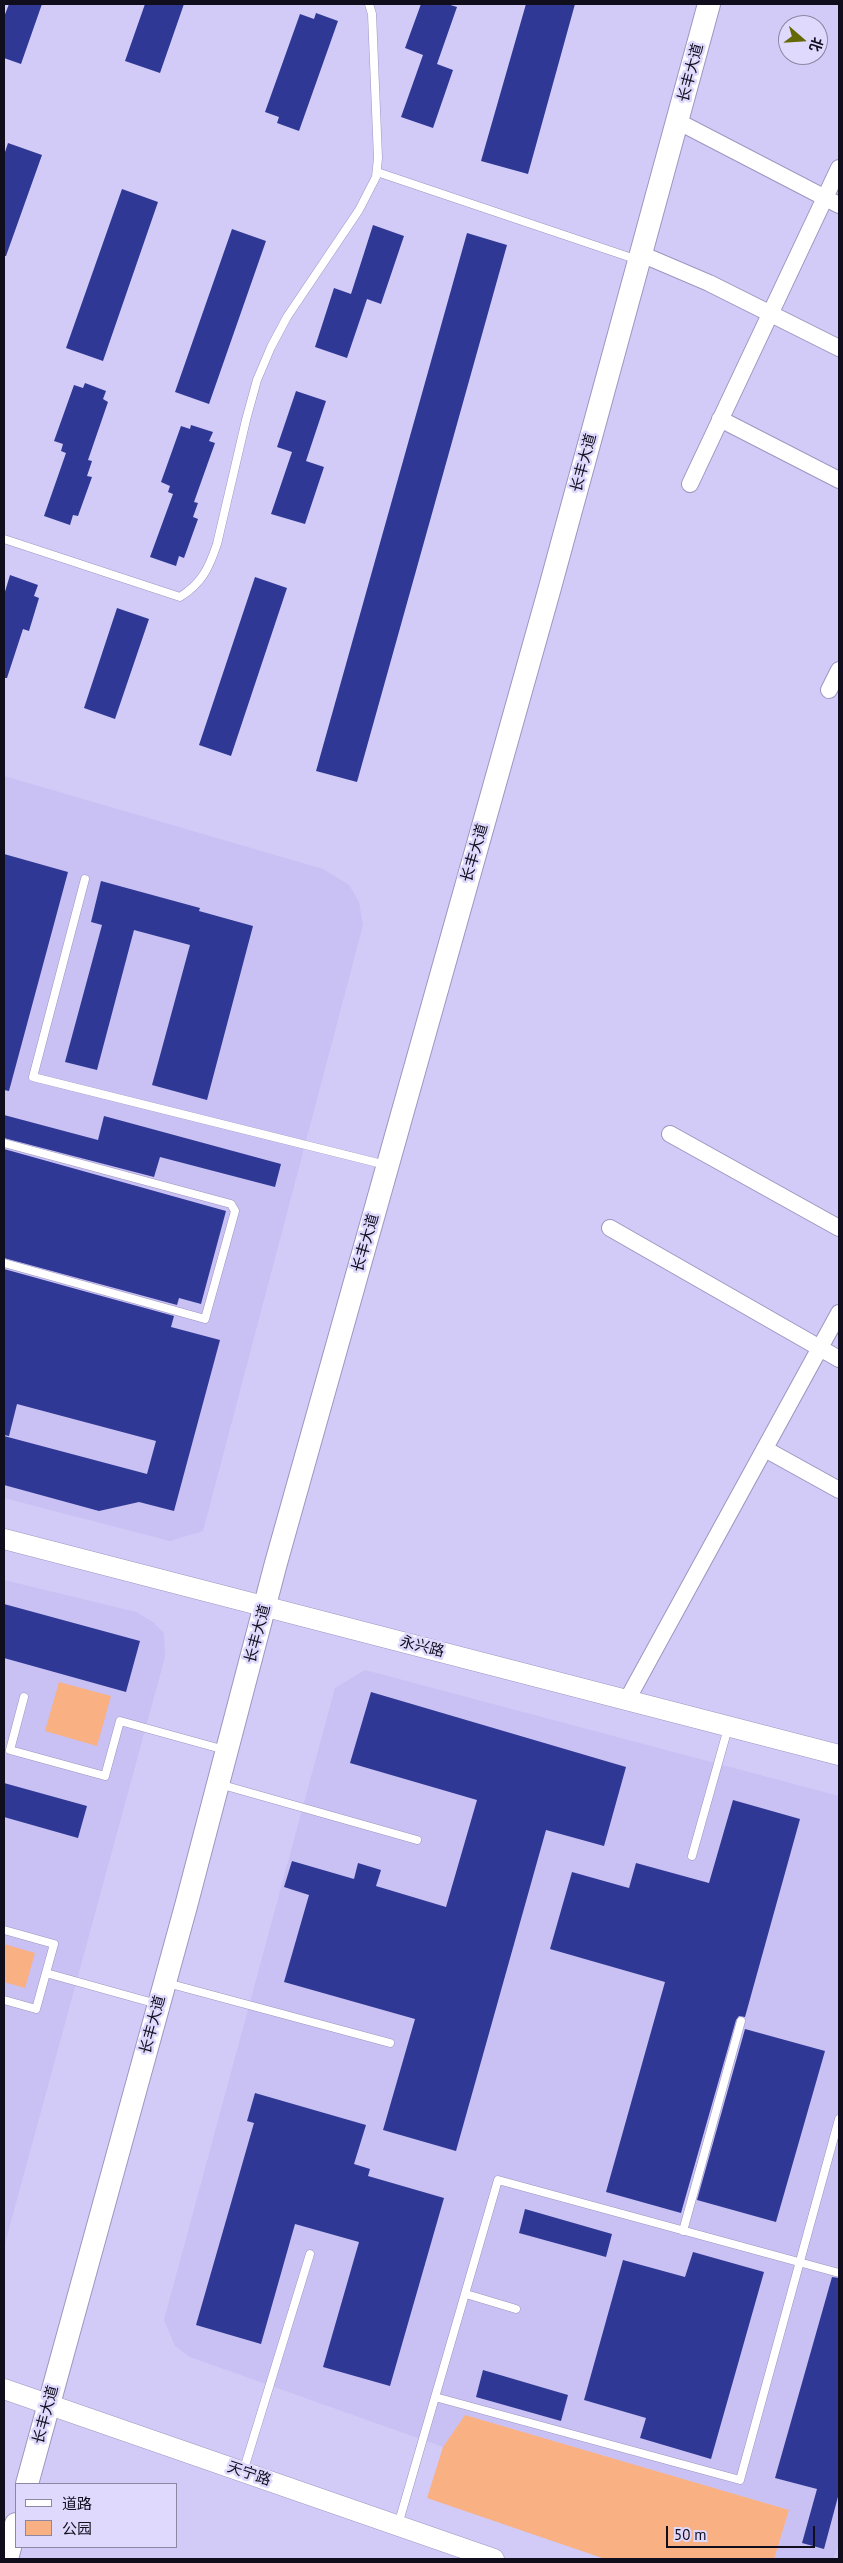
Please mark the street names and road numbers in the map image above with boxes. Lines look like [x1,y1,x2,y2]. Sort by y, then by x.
street label: 长丰大道 [675,42,707,104]
street label: 长丰大道 [568,432,600,494]
street label: 长丰大道 [458,822,492,884]
street label: 长丰大道 [349,1212,383,1274]
street label: 长丰大道 [242,1603,274,1665]
street label: 永兴路 [398,1633,446,1661]
street label: 长丰大道 [137,1994,169,2056]
street label: 长丰大道 [30,2384,62,2446]
street label: 天宁路 [225,2458,273,2490]

